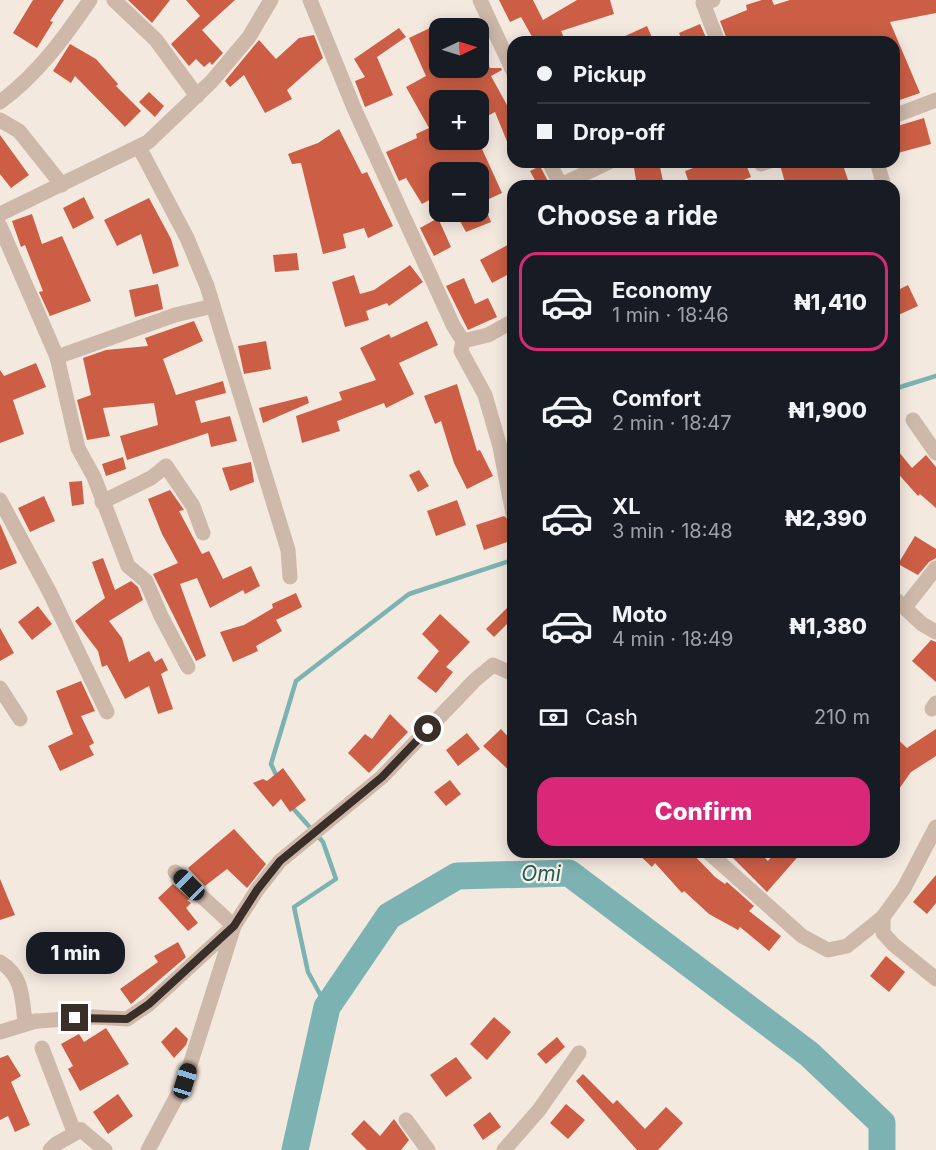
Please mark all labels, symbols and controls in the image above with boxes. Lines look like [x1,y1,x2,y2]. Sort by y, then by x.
north arrow [429,18,489,78]
map controls [429,18,489,222]
text: Pickup [573,61,647,87]
button: + [429,90,489,150]
text: Drop-off [573,119,665,145]
button: − [429,162,489,222]
text: Choose a ride [537,199,718,232]
icon: car [540,275,594,329]
text: Economy [612,277,712,303]
text: ₦1,410 [794,289,867,315]
text: 1 min · 18:46 [612,303,729,327]
icon: car [540,383,594,437]
text: Comfort [612,385,701,411]
text: ₦1,900 [788,397,867,423]
text: 2 min · 18:47 [612,411,732,435]
icon: car [540,491,594,545]
text: XL [612,493,641,519]
text: ₦2,390 [785,505,867,531]
text: 3 min · 18:48 [612,519,733,543]
icon: car [540,599,594,653]
text: Moto [612,601,667,627]
text: ₦1,380 [789,613,867,639]
text: 4 min · 18:49 [612,627,733,651]
icon: cash [537,701,570,734]
text: Cash [585,704,638,730]
text: 210 m [814,705,870,729]
route start [414,715,441,742]
button: Confirm [537,777,870,846]
water label: Omi [521,861,562,886]
car [170,866,208,904]
callout: 1 min [26,931,124,973]
text: 1 min [50,941,101,965]
route end [61,1004,88,1031]
car [171,1061,199,1101]

